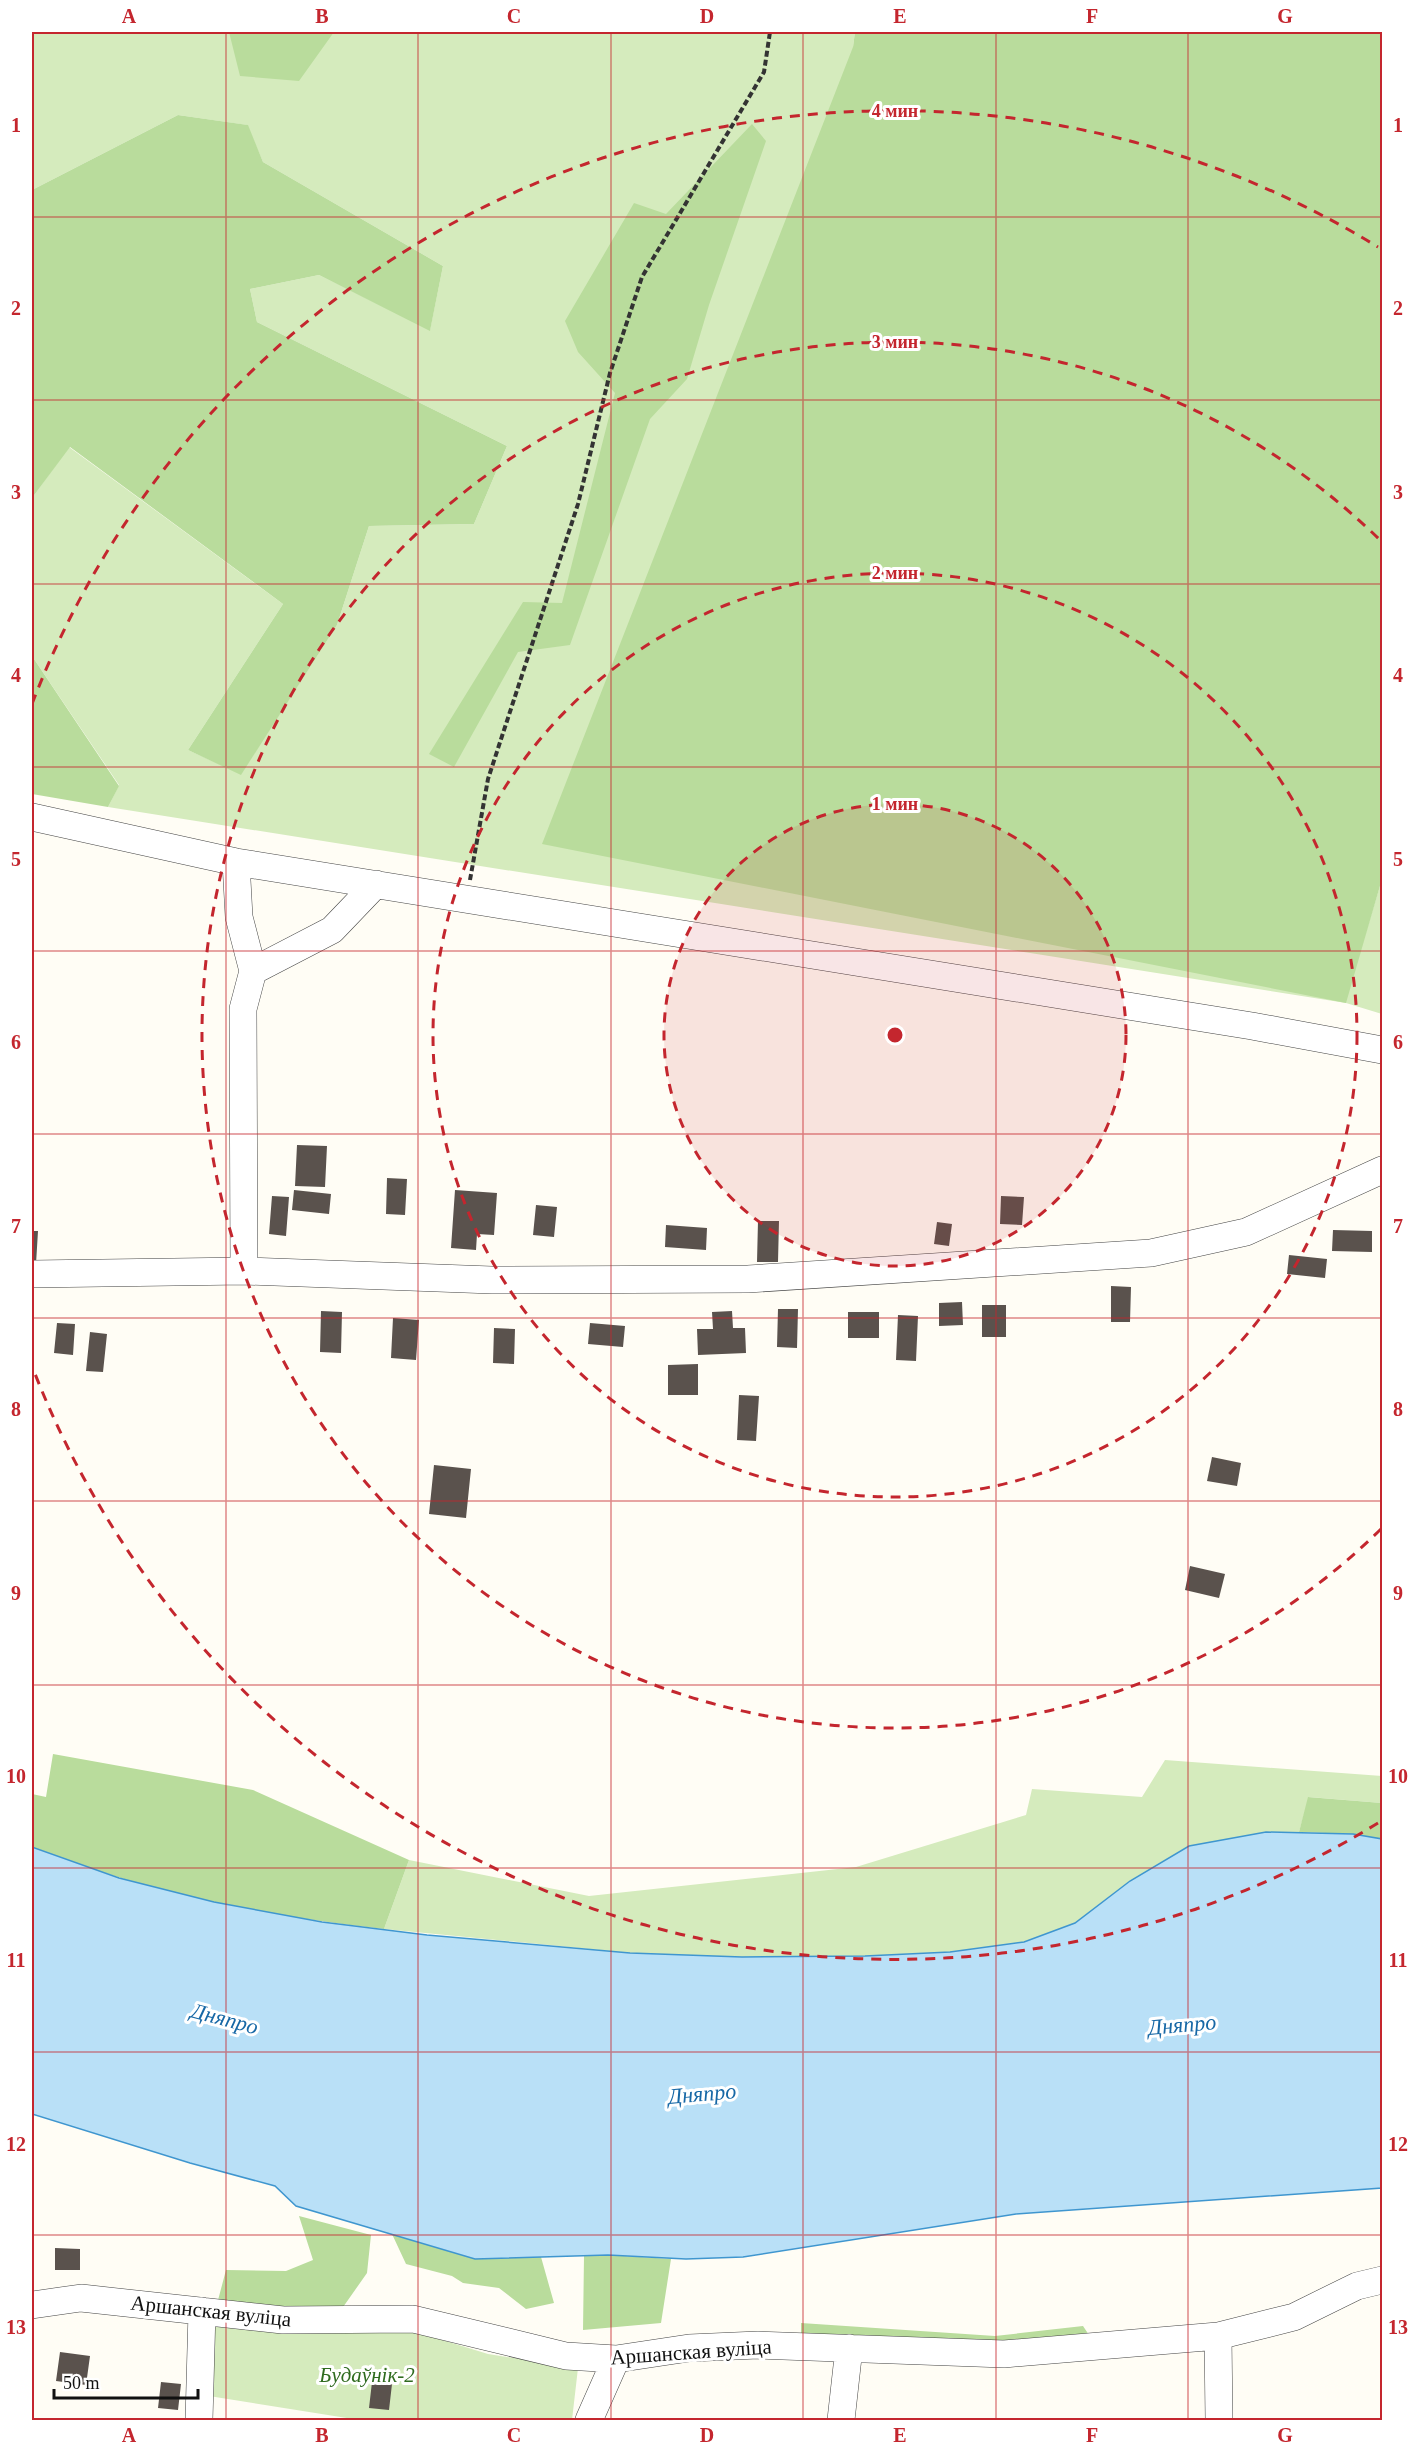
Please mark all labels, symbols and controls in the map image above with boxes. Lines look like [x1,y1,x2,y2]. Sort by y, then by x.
text: A [122,5,137,27]
text: B [315,5,329,27]
text: C [507,5,521,27]
text: D [700,5,714,27]
text: E [893,5,907,27]
text: F [1086,5,1098,27]
text: G [1277,5,1293,27]
text: 4 мин [872,101,918,121]
text: 1 [11,114,21,136]
text: 1 [1393,114,1403,136]
text: 2 [11,297,21,319]
text: 2 [1393,297,1403,319]
text: 3 мин [872,332,918,352]
text: 3 [11,481,21,503]
text: 3 [1393,481,1403,503]
text: 2 мин [872,563,918,583]
text: 4 [11,664,21,686]
text: 4 [1393,664,1403,686]
text: 1 мин [872,794,918,814]
text: 5 [11,848,21,870]
text: 5 [1393,848,1403,870]
centre of rings [885,1025,905,1045]
text: 6 [11,1031,21,1053]
text: 6 [1393,1031,1403,1053]
text: 7 [11,1215,21,1237]
text: 7 [1393,1215,1403,1237]
text: 8 [11,1398,21,1420]
text: 8 [1393,1398,1403,1420]
text: 9 [11,1582,21,1604]
text: 9 [1393,1582,1403,1604]
text: 10 [6,1765,26,1787]
text: 10 [1388,1765,1408,1787]
text: 11 [7,1949,25,1971]
text: 11 [1389,1949,1407,1971]
water label: Дняпро [187,1997,261,2039]
water label: Дняпро [1145,2009,1217,2040]
water label: Дняпро [665,2078,737,2109]
text: 12 [6,2133,26,2155]
text: 12 [1388,2133,1408,2155]
street label: Аршанская вуліца [129,2291,293,2331]
text: 13 [6,2316,26,2338]
text: 13 [1388,2316,1408,2338]
street label: Аршанская вуліца [610,2334,773,2370]
scale bar [54,2362,198,2400]
park label: Будаўнік-2 [318,2363,415,2387]
text: 50 m [63,2373,100,2393]
text: A [122,2424,137,2446]
text: B [315,2424,329,2446]
text: C [507,2424,521,2446]
text: D [700,2424,714,2446]
text: E [893,2424,907,2446]
text: F [1086,2424,1098,2446]
text: G [1277,2424,1293,2446]

